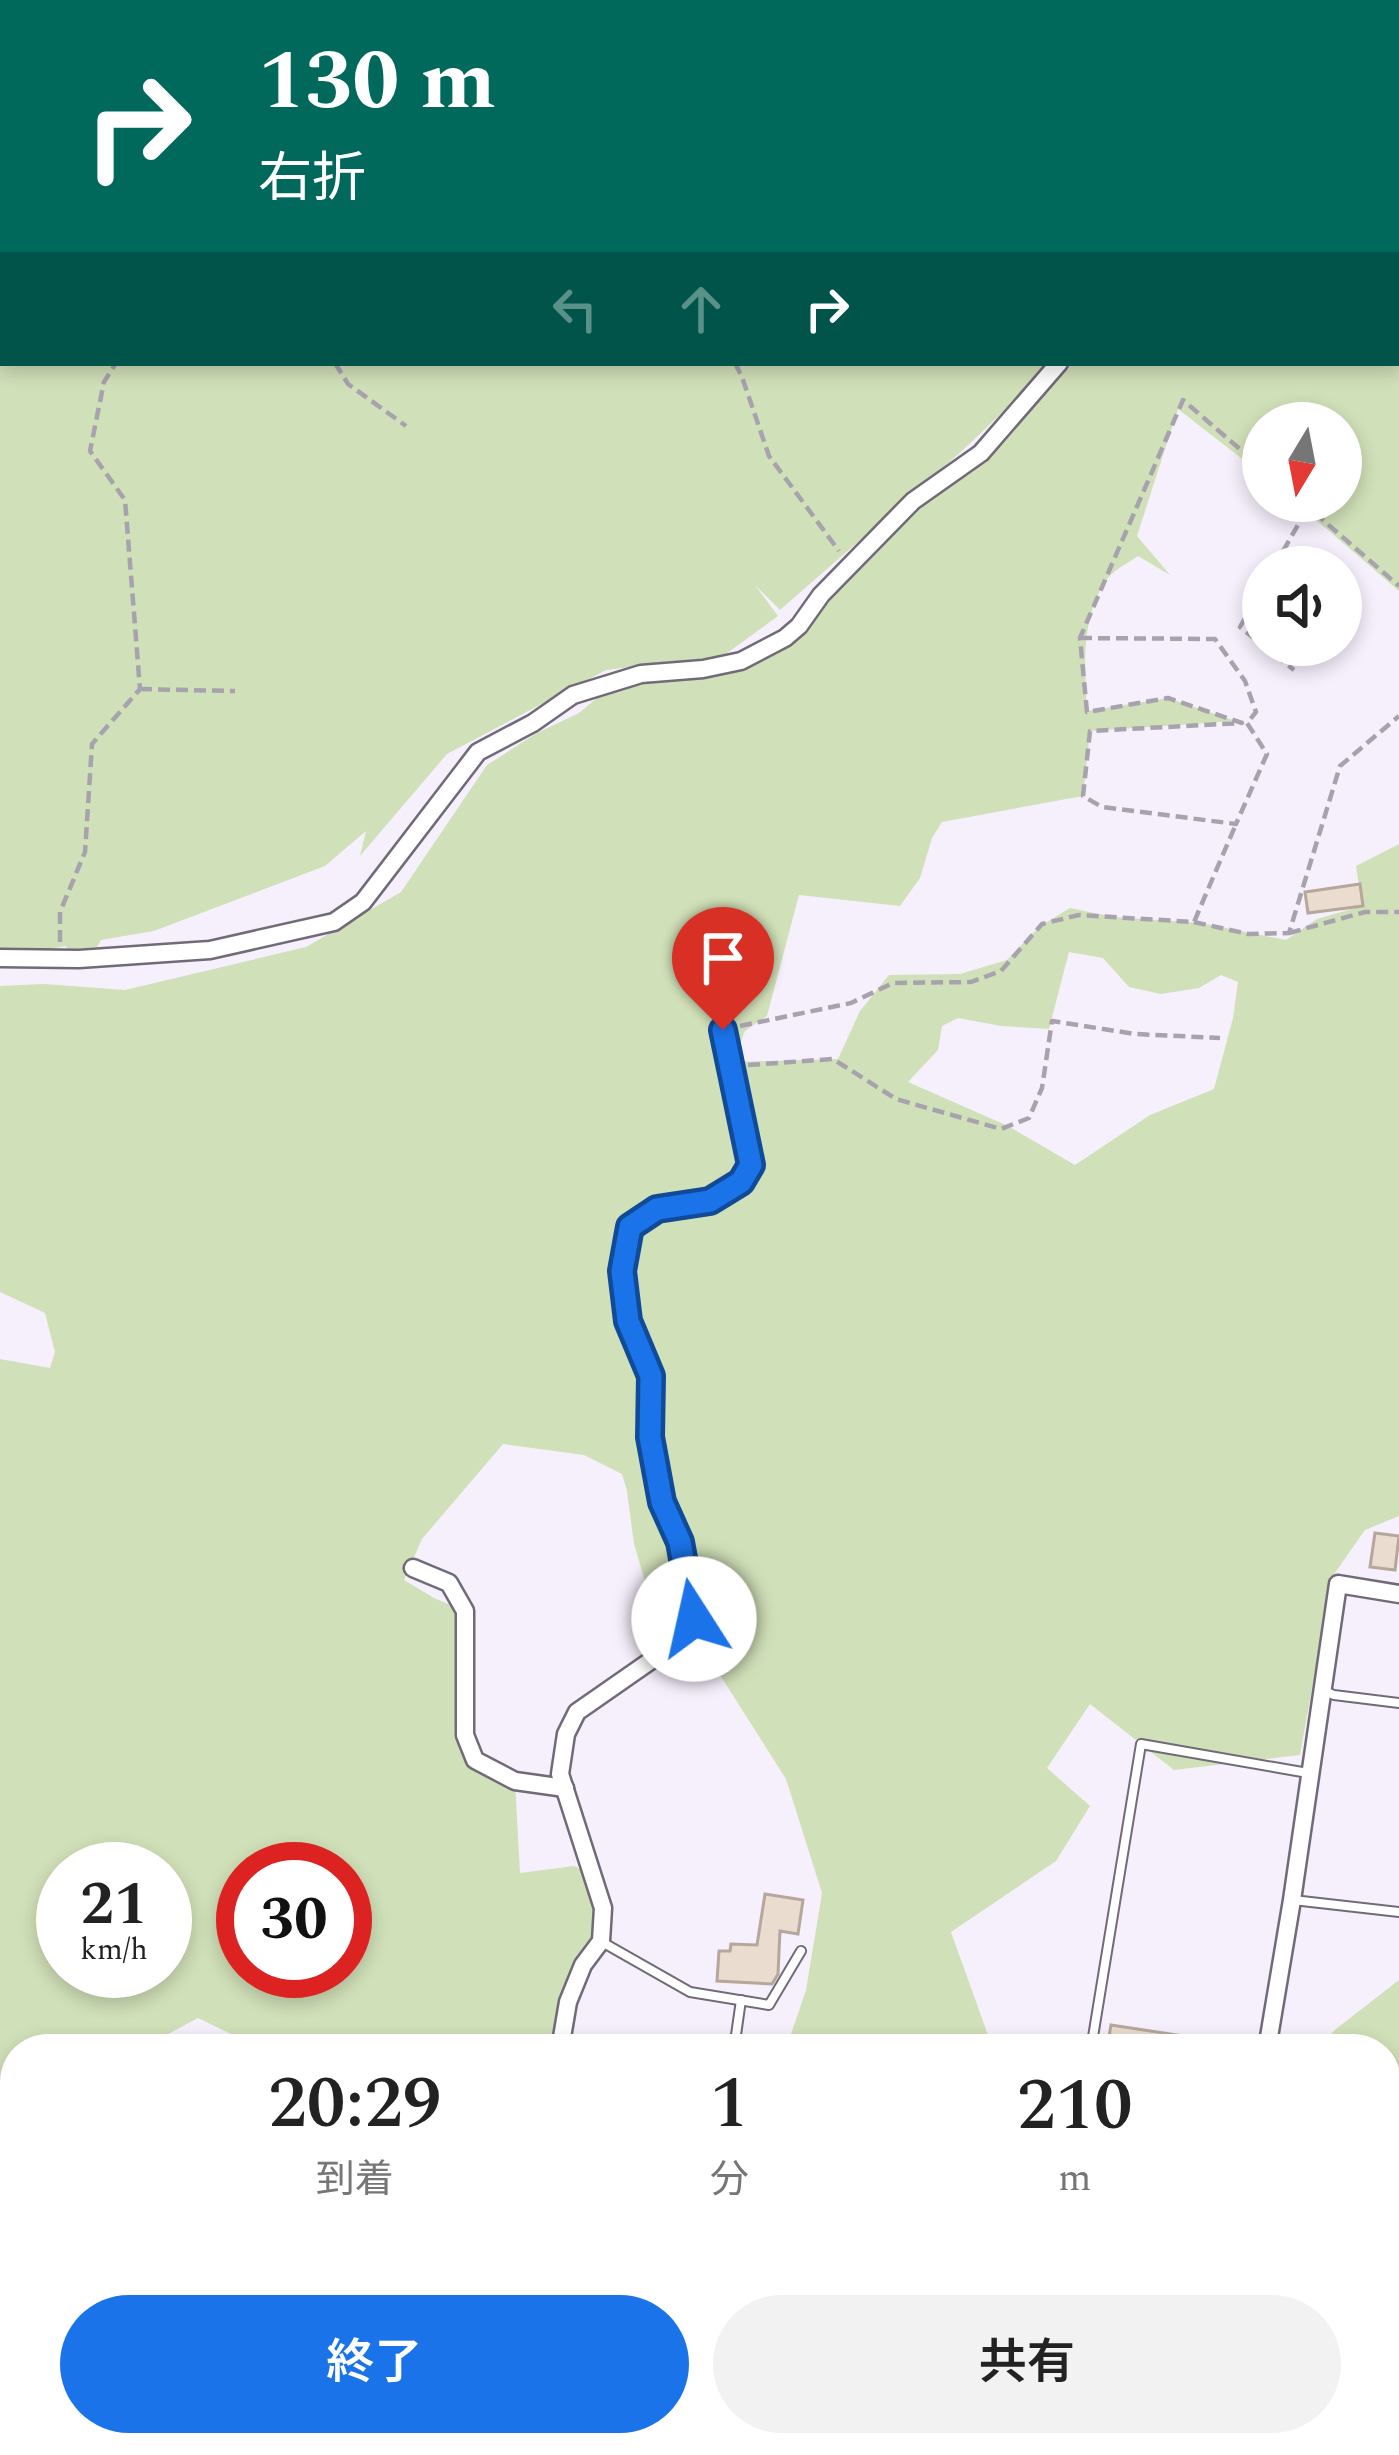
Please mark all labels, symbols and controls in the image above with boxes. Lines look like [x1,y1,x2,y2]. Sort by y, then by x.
text: 130 m [258,18,496,146]
icon: right [60,48,216,204]
text: 右折 [258,139,366,221]
icon: left [542,276,608,342]
icon: ahead [668,276,734,342]
icon: right [794,276,860,342]
north arrow [1242,402,1362,522]
map controls [1242,402,1362,666]
button: sound [1242,546,1362,666]
pin [672,907,774,1030]
icon: arrive [690,925,756,991]
position arrow [631,1556,757,1682]
speed limit sign: 30 [216,1842,372,1998]
text: 21 [80,1859,148,1951]
text: km/h [80,1927,148,1973]
text: 20:29 [268,2050,441,2159]
text: 1 [710,2050,748,2159]
text: 210 [1017,2052,1133,2161]
text: m [1058,2149,1092,2208]
text: 到着 [316,2151,394,2210]
text: 分 [710,2151,749,2210]
button: 終了 [60,2295,689,2433]
button: 共有 [713,2295,1341,2433]

